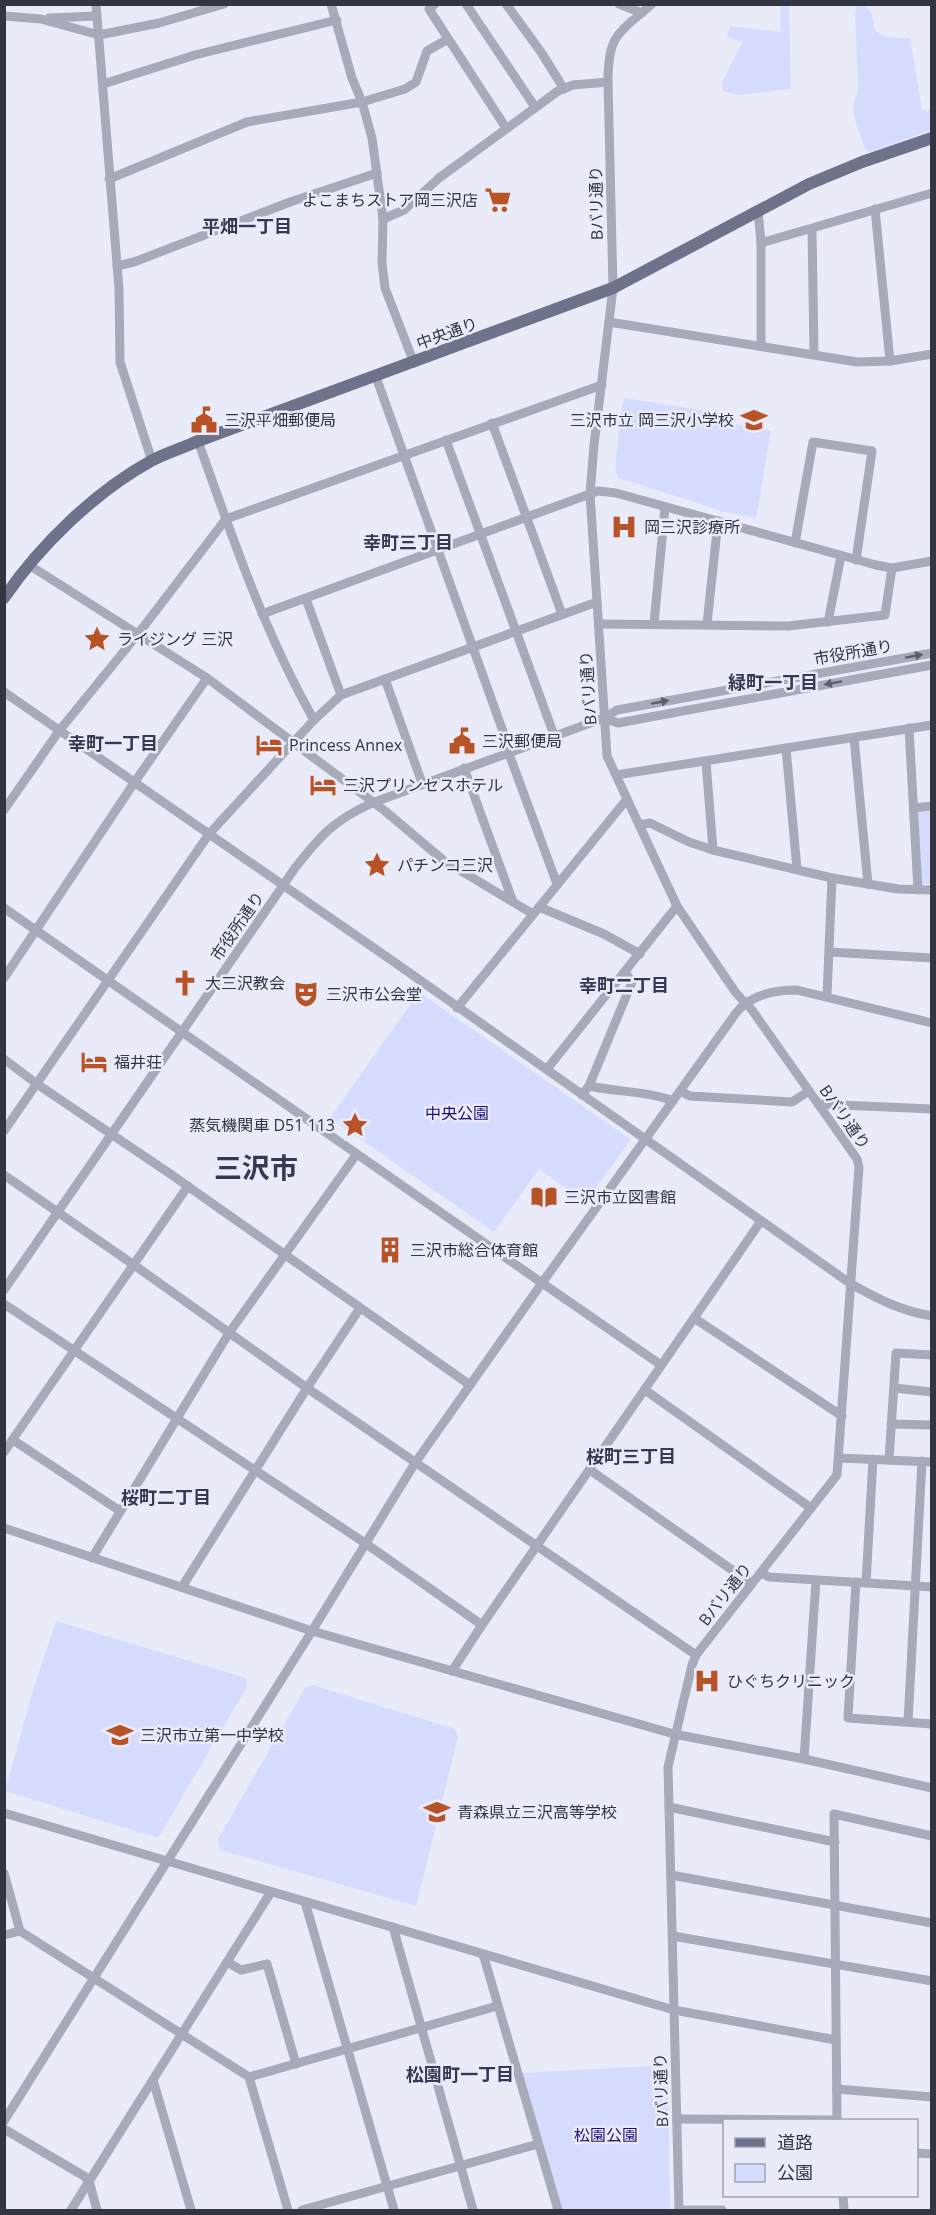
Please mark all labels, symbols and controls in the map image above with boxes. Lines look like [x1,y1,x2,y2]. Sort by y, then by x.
street label: Bバリ通り [584,166,608,240]
supermarket icon: よこまちストア岡三沢店 [483,185,513,215]
place label: よこまちストア岡三沢店 [302,189,478,211]
district label: 平畑一丁目 [202,214,292,238]
street label: 中央通り [413,312,481,354]
public building icon: 三沢平畑郵便局 [189,405,219,435]
school or university icon: 三沢市立 岡三沢小学校 [739,405,769,435]
place label: 三沢平畑郵便局 [224,409,336,431]
place label: 三沢市立 岡三沢小学校 [570,409,734,431]
hospital icon: 岡三沢診療所 [609,512,639,542]
place label: 岡三沢診療所 [644,516,740,538]
district label: 幸町三丁目 [363,530,453,554]
place icon: ライジング 三沢 [82,624,112,654]
place label: ライジング 三沢 [117,628,233,650]
street label: 市役所通り [812,634,894,670]
street label: Bバリ通り [574,650,602,726]
one-way arrow [905,651,924,660]
district label: 緑町一丁目 [728,670,818,694]
one-way arrow [823,679,842,688]
one-way arrow [651,697,670,706]
public building icon: 三沢郵便局 [447,726,477,756]
hotel icon: Princess Annex [254,730,284,760]
place label: 三沢郵便局 [482,730,562,752]
district label: 幸町一丁目 [68,731,158,755]
place label: Princess Annex [289,734,403,756]
hotel icon: 三沢プリンセスホテル [308,770,338,800]
place label: 三沢プリンセスホテル [343,774,503,796]
place icon: パチンコ三沢 [362,850,392,880]
place label: パチンコ三沢 [397,854,493,876]
street label: 市役所通り [205,887,269,965]
church icon: 大三沢教会 [170,968,200,998]
place label: 大三沢教会 [205,972,285,994]
district label: 幸町二丁目 [579,973,669,997]
theatre icon: 三沢市公会堂 [291,979,321,1009]
place label: 三沢市公会堂 [326,983,422,1005]
hotel icon: 福井荘 [79,1047,109,1077]
place label: 福井荘 [114,1051,162,1073]
street label: Bバリ通り [815,1080,875,1154]
park label: 中央公園 [425,1102,489,1124]
place icon: 蒸気機関車 D51 113 [340,1110,370,1140]
place label: 蒸気機関車 D51 113 [189,1114,335,1136]
district label: 三沢市 [214,1148,298,1186]
library icon: 三沢市立図書館 [529,1182,559,1212]
place label: 三沢市立図書館 [564,1186,676,1208]
building icon: 三沢市総合体育館 [375,1235,405,1265]
place label: 三沢市総合体育館 [410,1239,538,1261]
district label: 桜町三丁目 [586,1444,676,1468]
district label: 桜町二丁目 [121,1485,211,1509]
street label: Bバリ通り [693,1558,757,1630]
hospital icon: ひぐちクリニック [692,1666,722,1696]
place label: ひぐちクリニック [727,1670,855,1692]
school or university icon: 三沢市立第一中学校 [105,1720,135,1750]
place label: 三沢市立第一中学校 [140,1724,284,1746]
school or university icon: 青森県立三沢高等学校 [422,1797,452,1827]
place label: 青森県立三沢高等学校 [457,1801,617,1823]
street label: Bバリ通り [649,2052,673,2128]
district label: 松園町一丁目 [406,2062,514,2086]
legend [723,2119,918,2197]
park label: 松園公園 [574,2124,638,2146]
text: 道路 [777,2130,813,2154]
text: 公園 [777,2160,813,2184]

